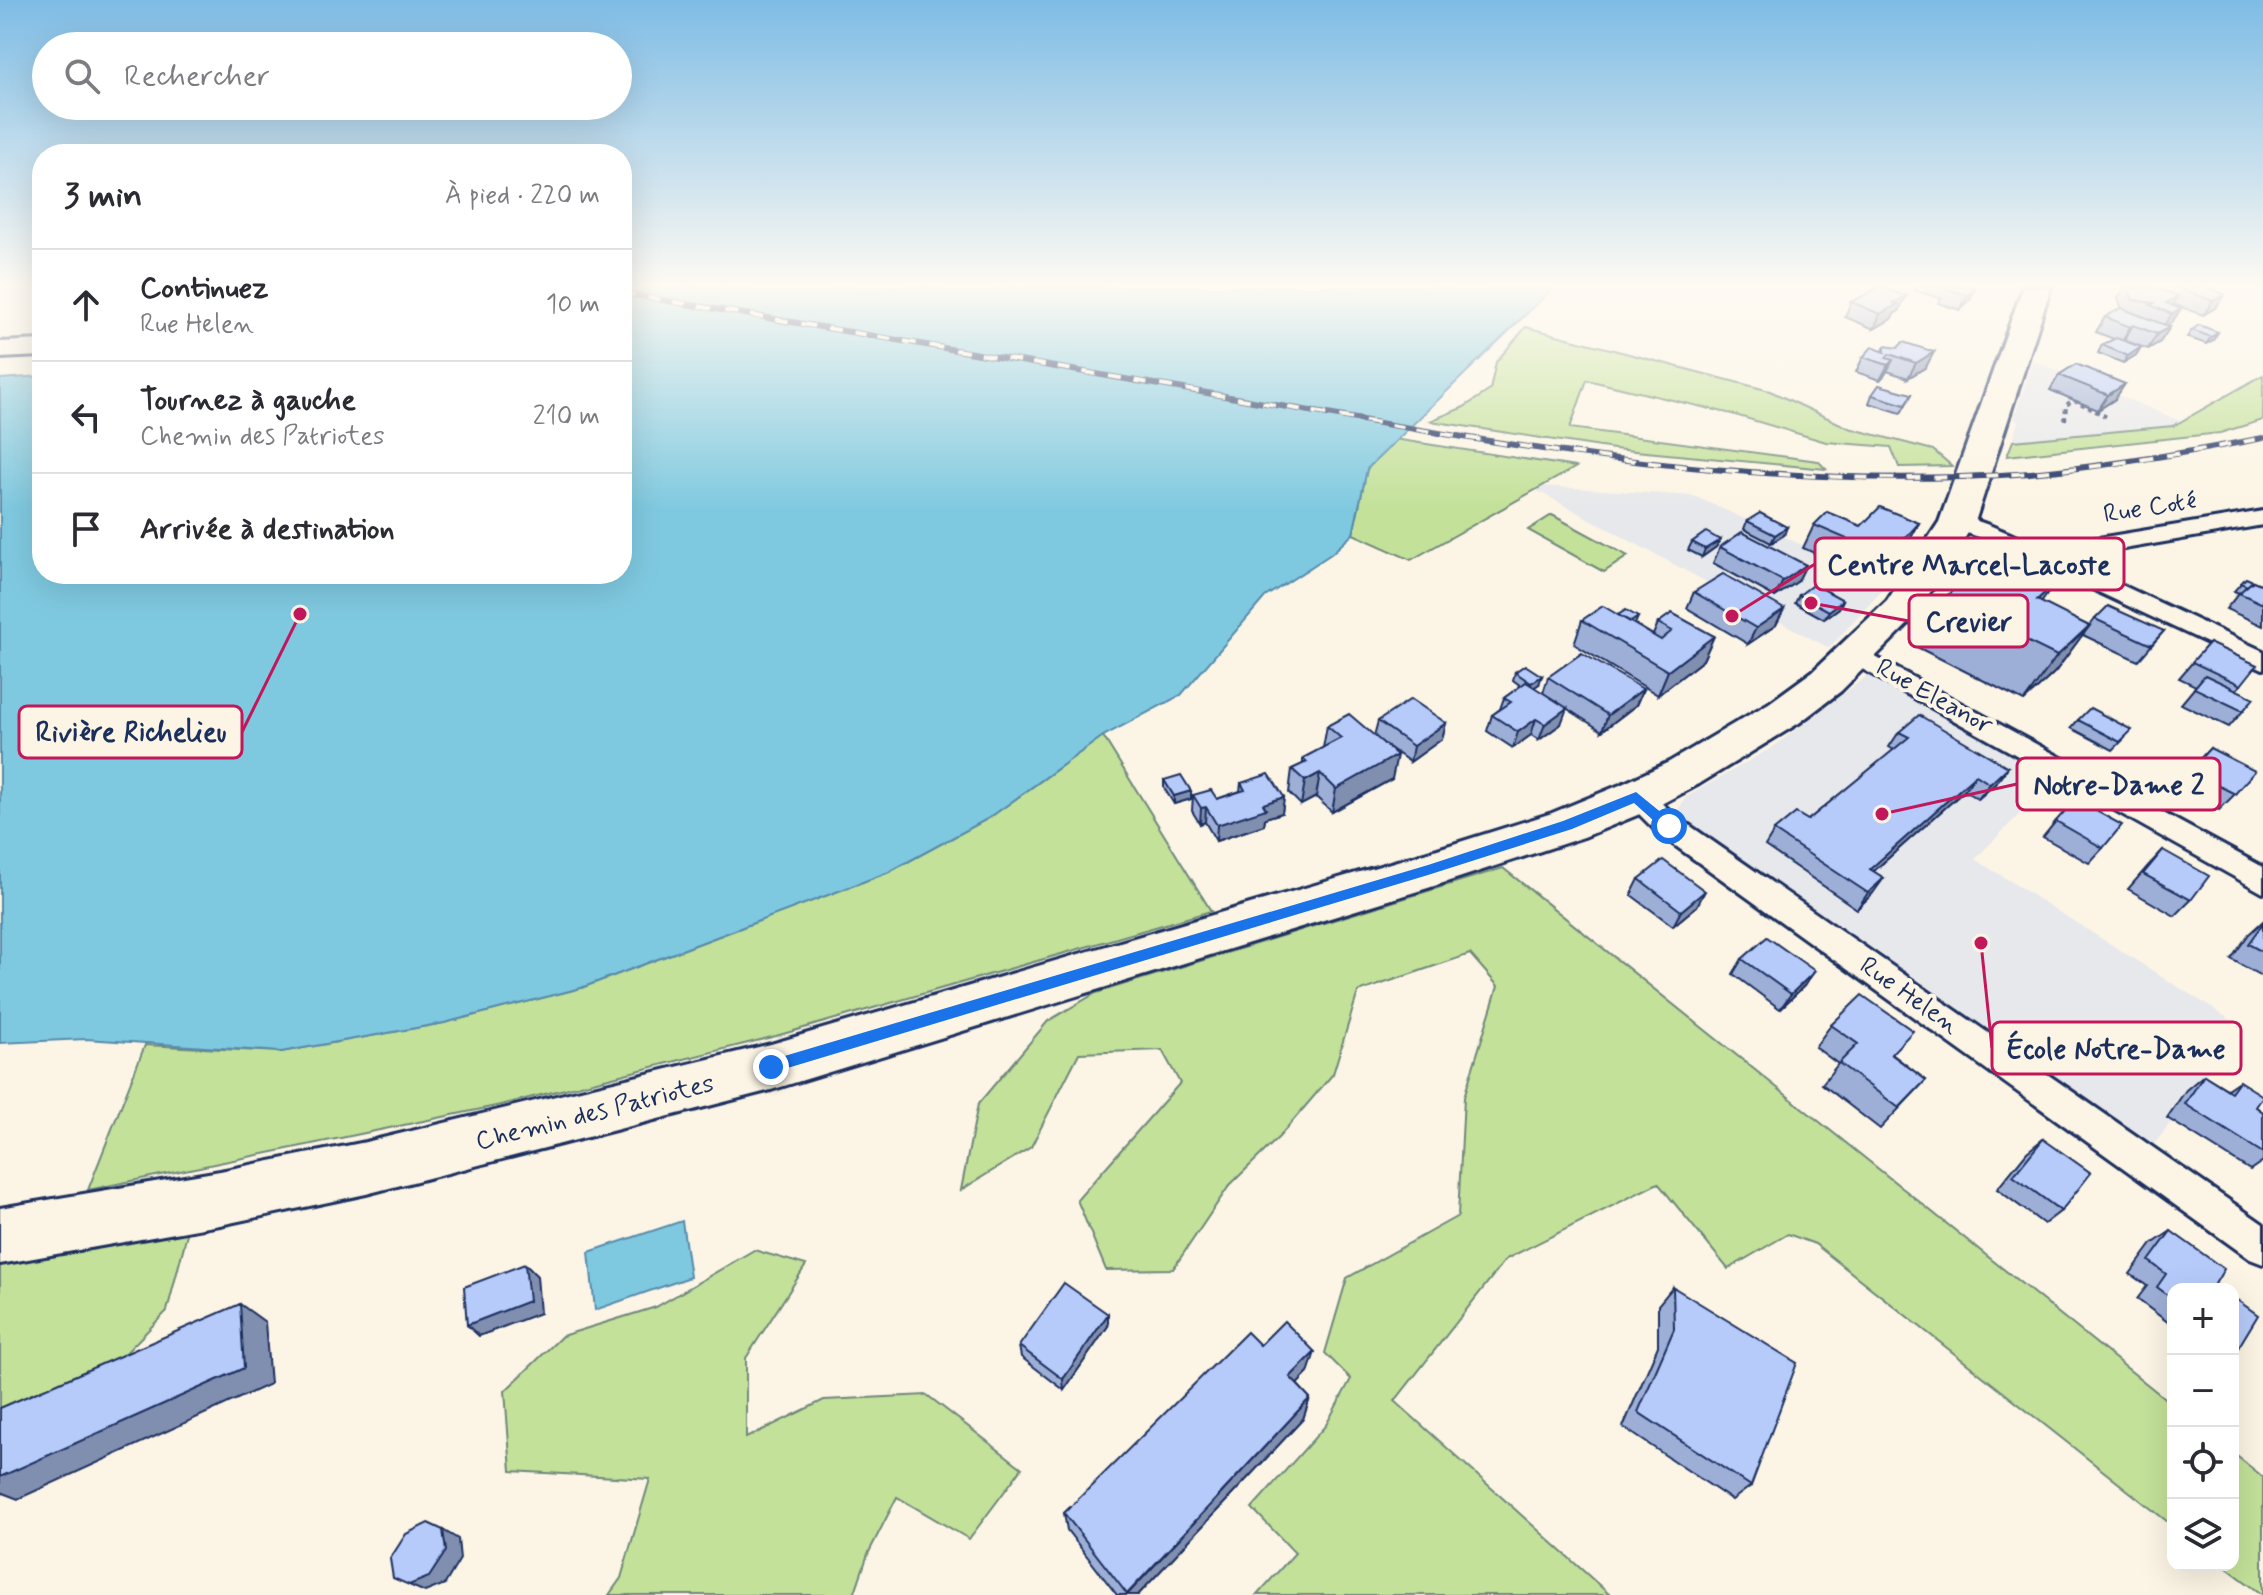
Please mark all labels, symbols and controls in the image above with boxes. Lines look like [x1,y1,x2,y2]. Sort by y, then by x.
search box [32,32,632,120]
icon: search [60,54,104,98]
text: Rechercher [124,57,270,96]
text: 3 min [64,174,142,219]
text: À pied · 220 m [445,179,600,213]
text: Continuez [140,269,269,308]
icon: ahead [64,283,108,327]
text: 10 m [546,288,600,322]
text: Rue Helen [140,308,254,342]
text: Tournez à gauche [140,381,356,420]
icon: left [64,395,108,439]
text: 210 m [533,400,600,434]
text: Chemin des Patriotes [140,420,385,454]
street label: Rue Coté [2101,484,2199,532]
icon: arrive [64,507,108,551]
text: Arrivée à destination [140,510,395,549]
callout: Centre Marcel-Lacoste [1815,538,2124,590]
text: Centre Marcel-Lacoste [1827,548,2111,585]
callout: Crevier [1909,595,2028,647]
text: Crevier [1926,605,2013,642]
street label: Rue Eleanor [1870,651,1999,743]
callout: Rivière Richelieu [19,706,242,758]
text: Rivière Richelieu [36,715,227,752]
callout: Notre-Dame 2 [2017,758,2220,810]
text: Notre-Dame 2 [2034,768,2205,805]
route start [1651,808,1687,844]
street label: Rue Helen [1853,949,1965,1043]
callout: École Notre-Dame [1992,1022,2241,1074]
text: École Notre-Dame [2006,1030,2226,1069]
route end [753,1049,789,1085]
street label: Chemin des Patriotes [472,1067,718,1159]
map controls [2167,1283,2239,1571]
button: + [2167,1283,2239,1355]
button: − [2167,1355,2239,1427]
button: locate [2167,1427,2239,1499]
button: layers [2167,1499,2239,1571]

